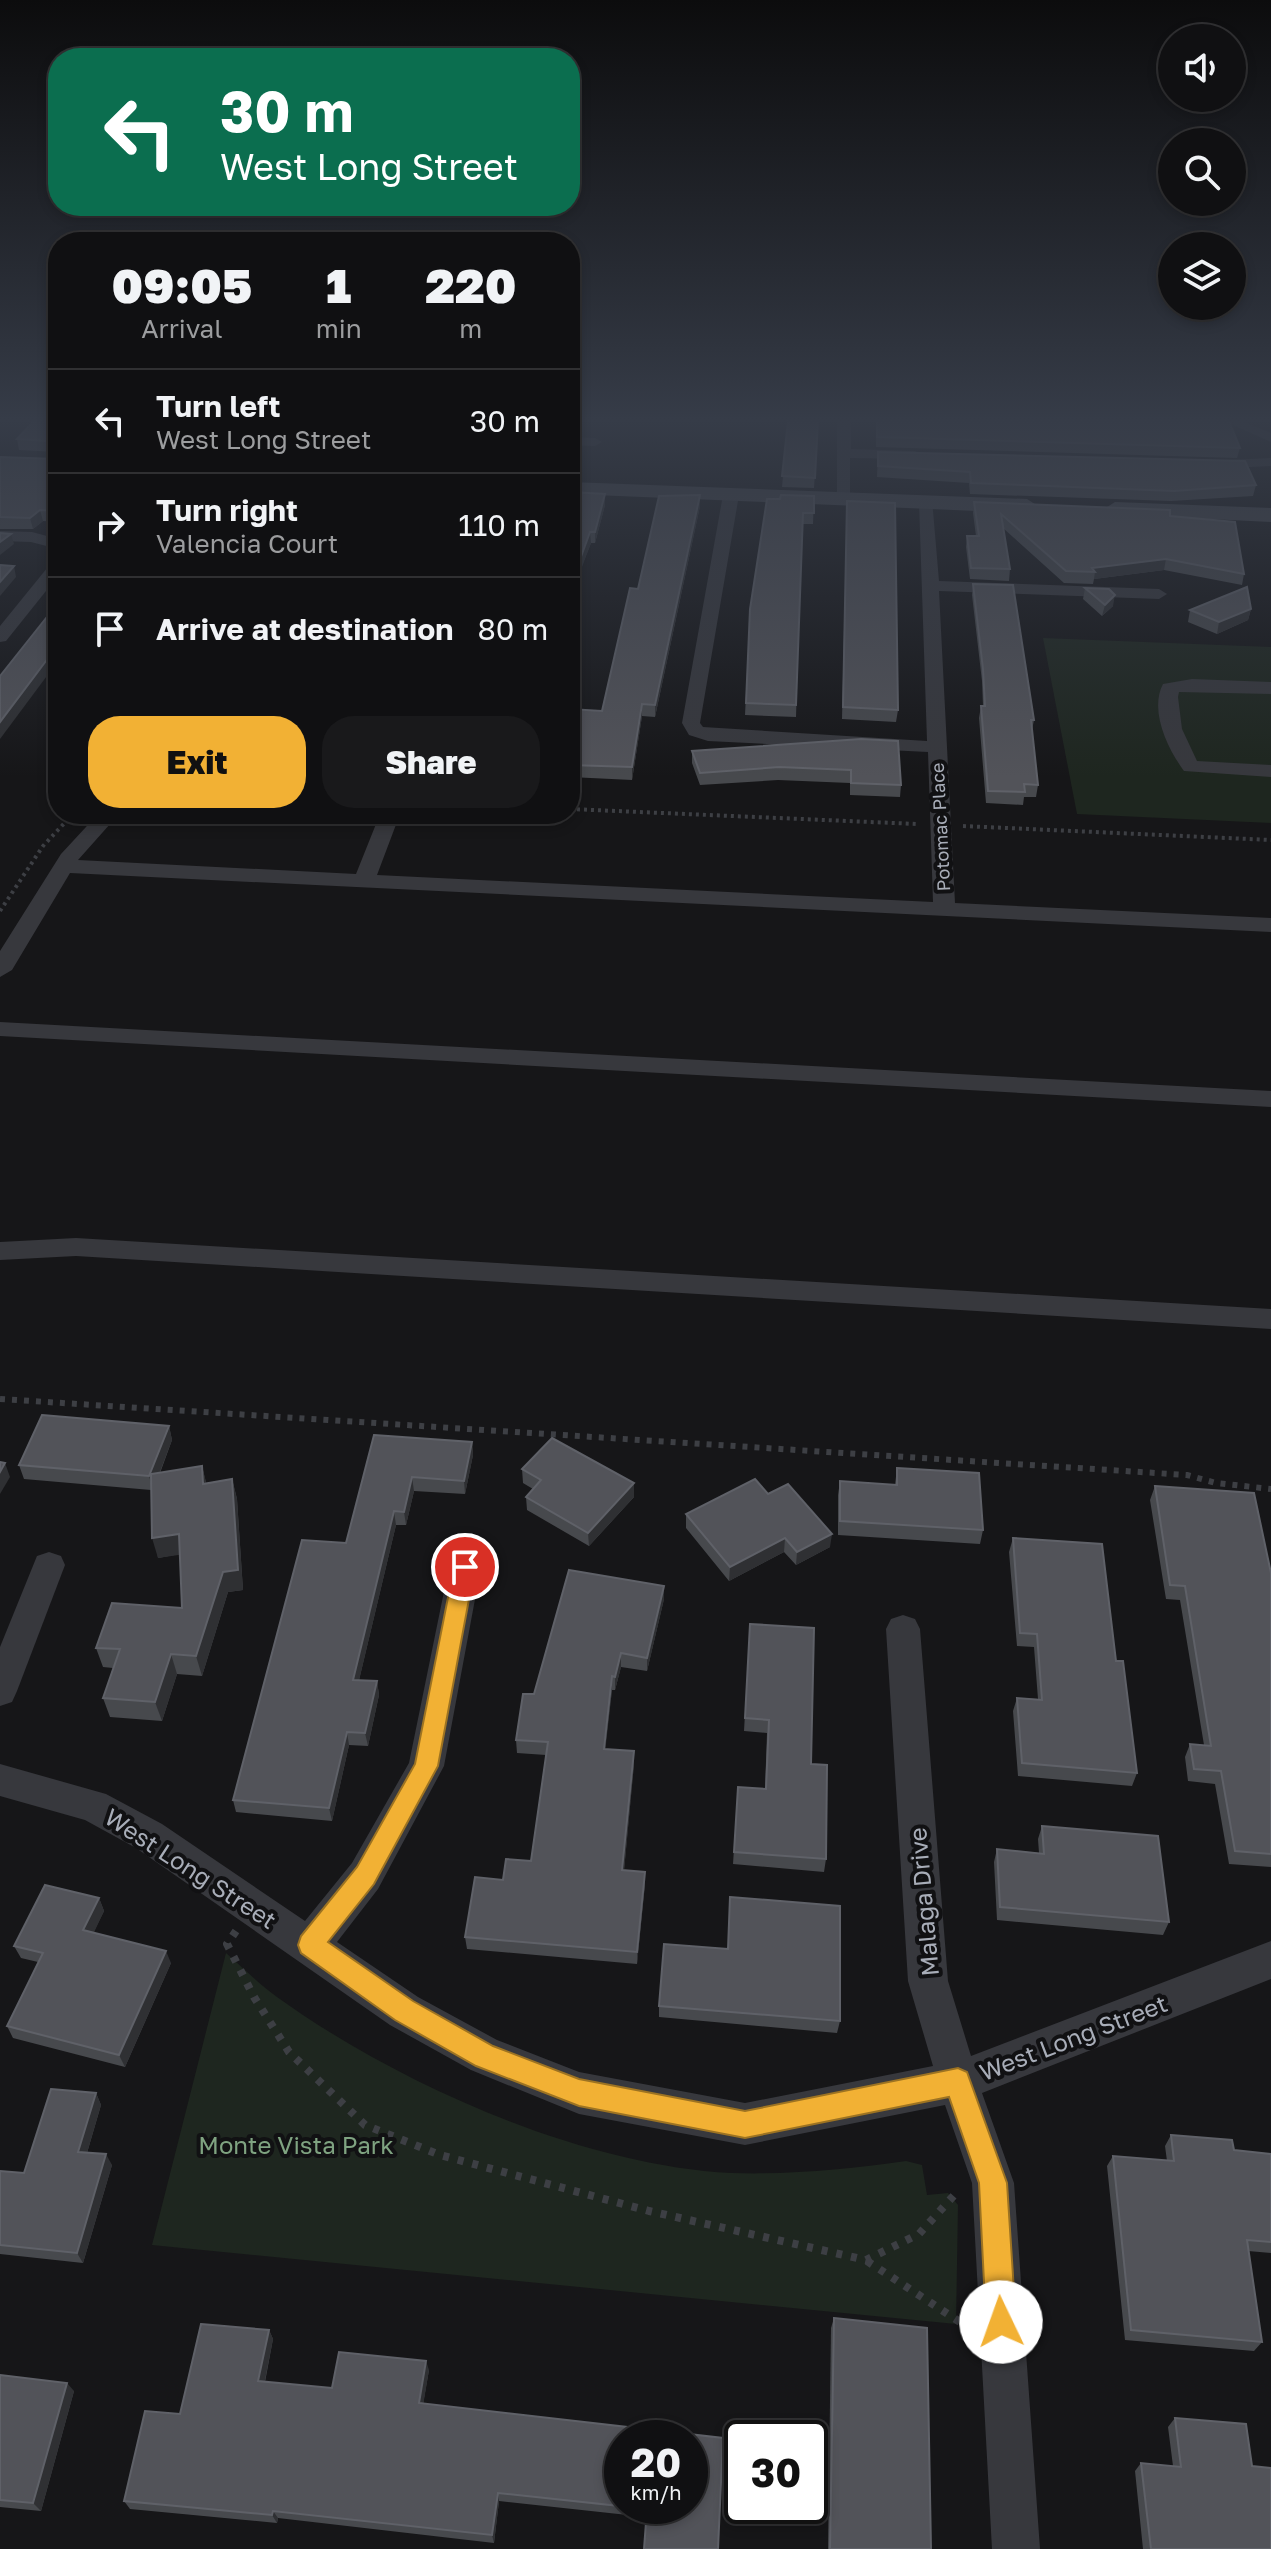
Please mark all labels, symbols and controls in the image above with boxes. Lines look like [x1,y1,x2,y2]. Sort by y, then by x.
map controls [1158,24,1246,320]
button: sound [1158,24,1246,112]
text: 30 m [220,77,354,144]
icon: left [88,80,192,184]
button: search [1158,128,1246,216]
text: West Long Street [220,145,518,188]
button: layers [1158,232,1246,320]
text: 09:05 [112,256,252,314]
text: 1 [326,256,351,314]
text: 220 [425,256,516,314]
text: Arrival [141,313,223,344]
text: min [316,313,362,344]
text: m [459,313,482,344]
text: Turn left [156,388,281,424]
icon: left [88,399,132,443]
text: 30 m [470,403,540,439]
text: West Long Street [156,424,371,455]
text: Turn right [156,492,298,528]
icon: right [88,503,132,547]
text: 110 m [458,507,540,543]
text: Valencia Court [156,528,338,559]
icon: arrive [88,607,132,651]
text: Arrive at destination [156,611,453,647]
text: 80 m [477,611,548,647]
button: Exit [88,716,306,808]
button: Share [322,716,540,808]
street label: Potomac Place [926,762,954,892]
pin [431,1533,499,1601]
icon: arrive [443,1545,487,1589]
street label: West Long Street [100,1802,282,1934]
street label: Malaga Drive [902,1826,944,1978]
street label: West Long Street [975,1988,1171,2086]
park label: Monte Vista Park [198,2130,394,2159]
position arrow [959,2280,1043,2364]
speed limit sign: 30 [724,2420,828,2524]
text: 20 [631,2438,681,2486]
text: km/h [631,2480,681,2504]

